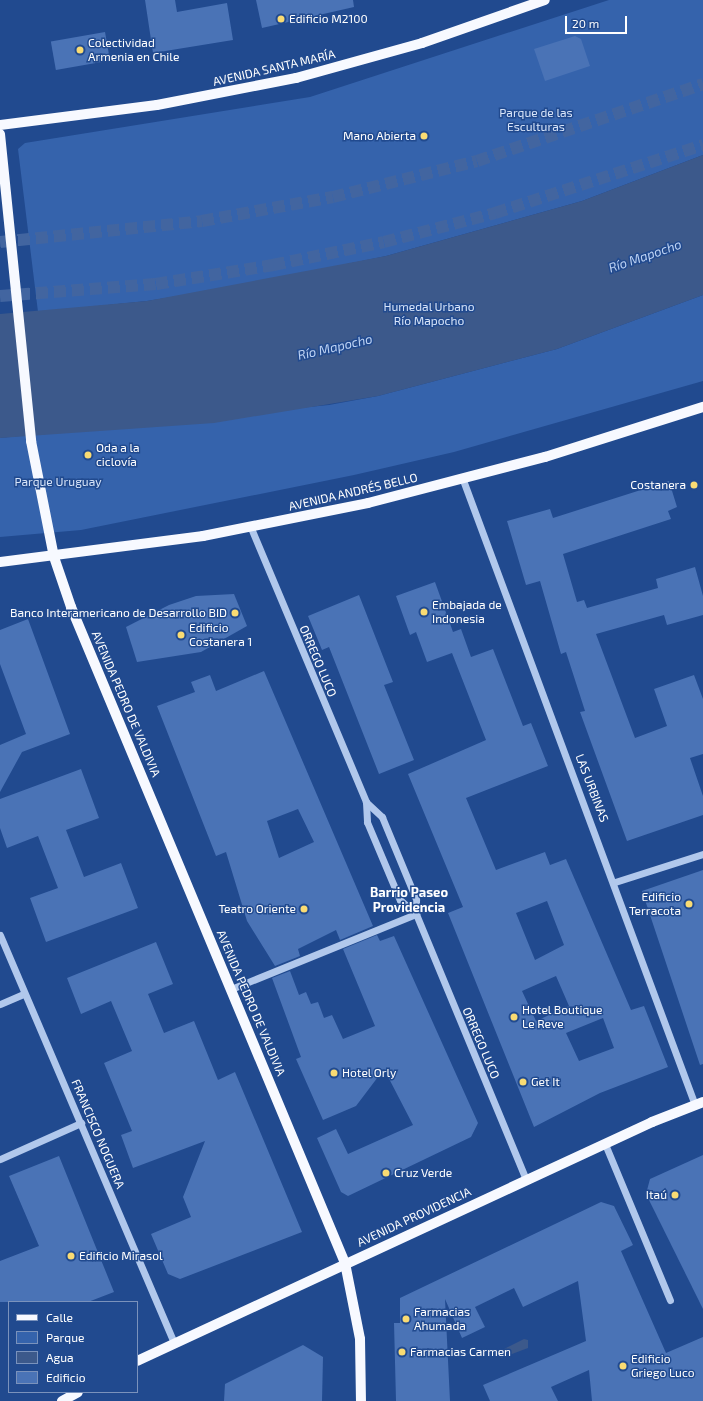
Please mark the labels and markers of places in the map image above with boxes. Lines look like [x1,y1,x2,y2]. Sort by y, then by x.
place label: Edificio M2100 [289,12,368,26]
marker: Edificio M2100 [276,14,286,24]
place label: Colectividad Armenia en Chile [88,36,179,64]
marker: Colectividad Armenia en Chile [75,45,85,55]
place label: Mano Abierta [343,129,416,143]
marker: Mano Abierta [419,131,429,141]
place label: Oda a la ciclovía [96,441,140,469]
marker: Oda a la ciclovía [83,450,93,460]
place label: Costanera [630,478,686,492]
marker: Costanera [689,480,699,490]
place label: Embajada de Indonesia [432,598,502,626]
place label: Banco Interamericano de Desarrollo BID [10,606,227,620]
marker: Embajada de Indonesia [419,607,429,617]
marker: Banco Interamericano de Desarrollo BID [230,608,240,618]
place label: Edificio Costanera 1 [189,621,252,649]
marker: Edificio Costanera 1 [176,630,186,640]
place label: Edificio Terracota [629,890,681,918]
marker: Edificio Terracota [684,899,694,909]
place label: Teatro Oriente [218,902,296,916]
marker: Teatro Oriente [299,904,309,914]
place label: Hotel Boutique Le Reve [522,1003,603,1031]
marker: Hotel Boutique Le Reve [509,1012,519,1022]
place label: Hotel Orly [342,1066,397,1080]
marker: Hotel Orly [329,1068,339,1078]
place label: Get It [531,1075,560,1089]
marker: Get It [518,1077,528,1087]
place label: Cruz Verde [394,1166,453,1180]
marker: Cruz Verde [381,1168,391,1178]
place label: Itaú [646,1188,667,1202]
marker: Itaú [670,1190,680,1200]
place label: Edificio Mirasol [79,1249,163,1263]
marker: Edificio Mirasol [66,1251,76,1261]
place label: Farmacias Ahumada [414,1305,470,1333]
marker: Farmacias Ahumada [401,1314,411,1324]
place label: Farmacias Carmen [410,1345,511,1359]
marker: Farmacias Carmen [397,1347,407,1357]
place label: Edificio Griego Luco [631,1352,695,1380]
marker: Edificio Griego Luco [618,1361,628,1371]

